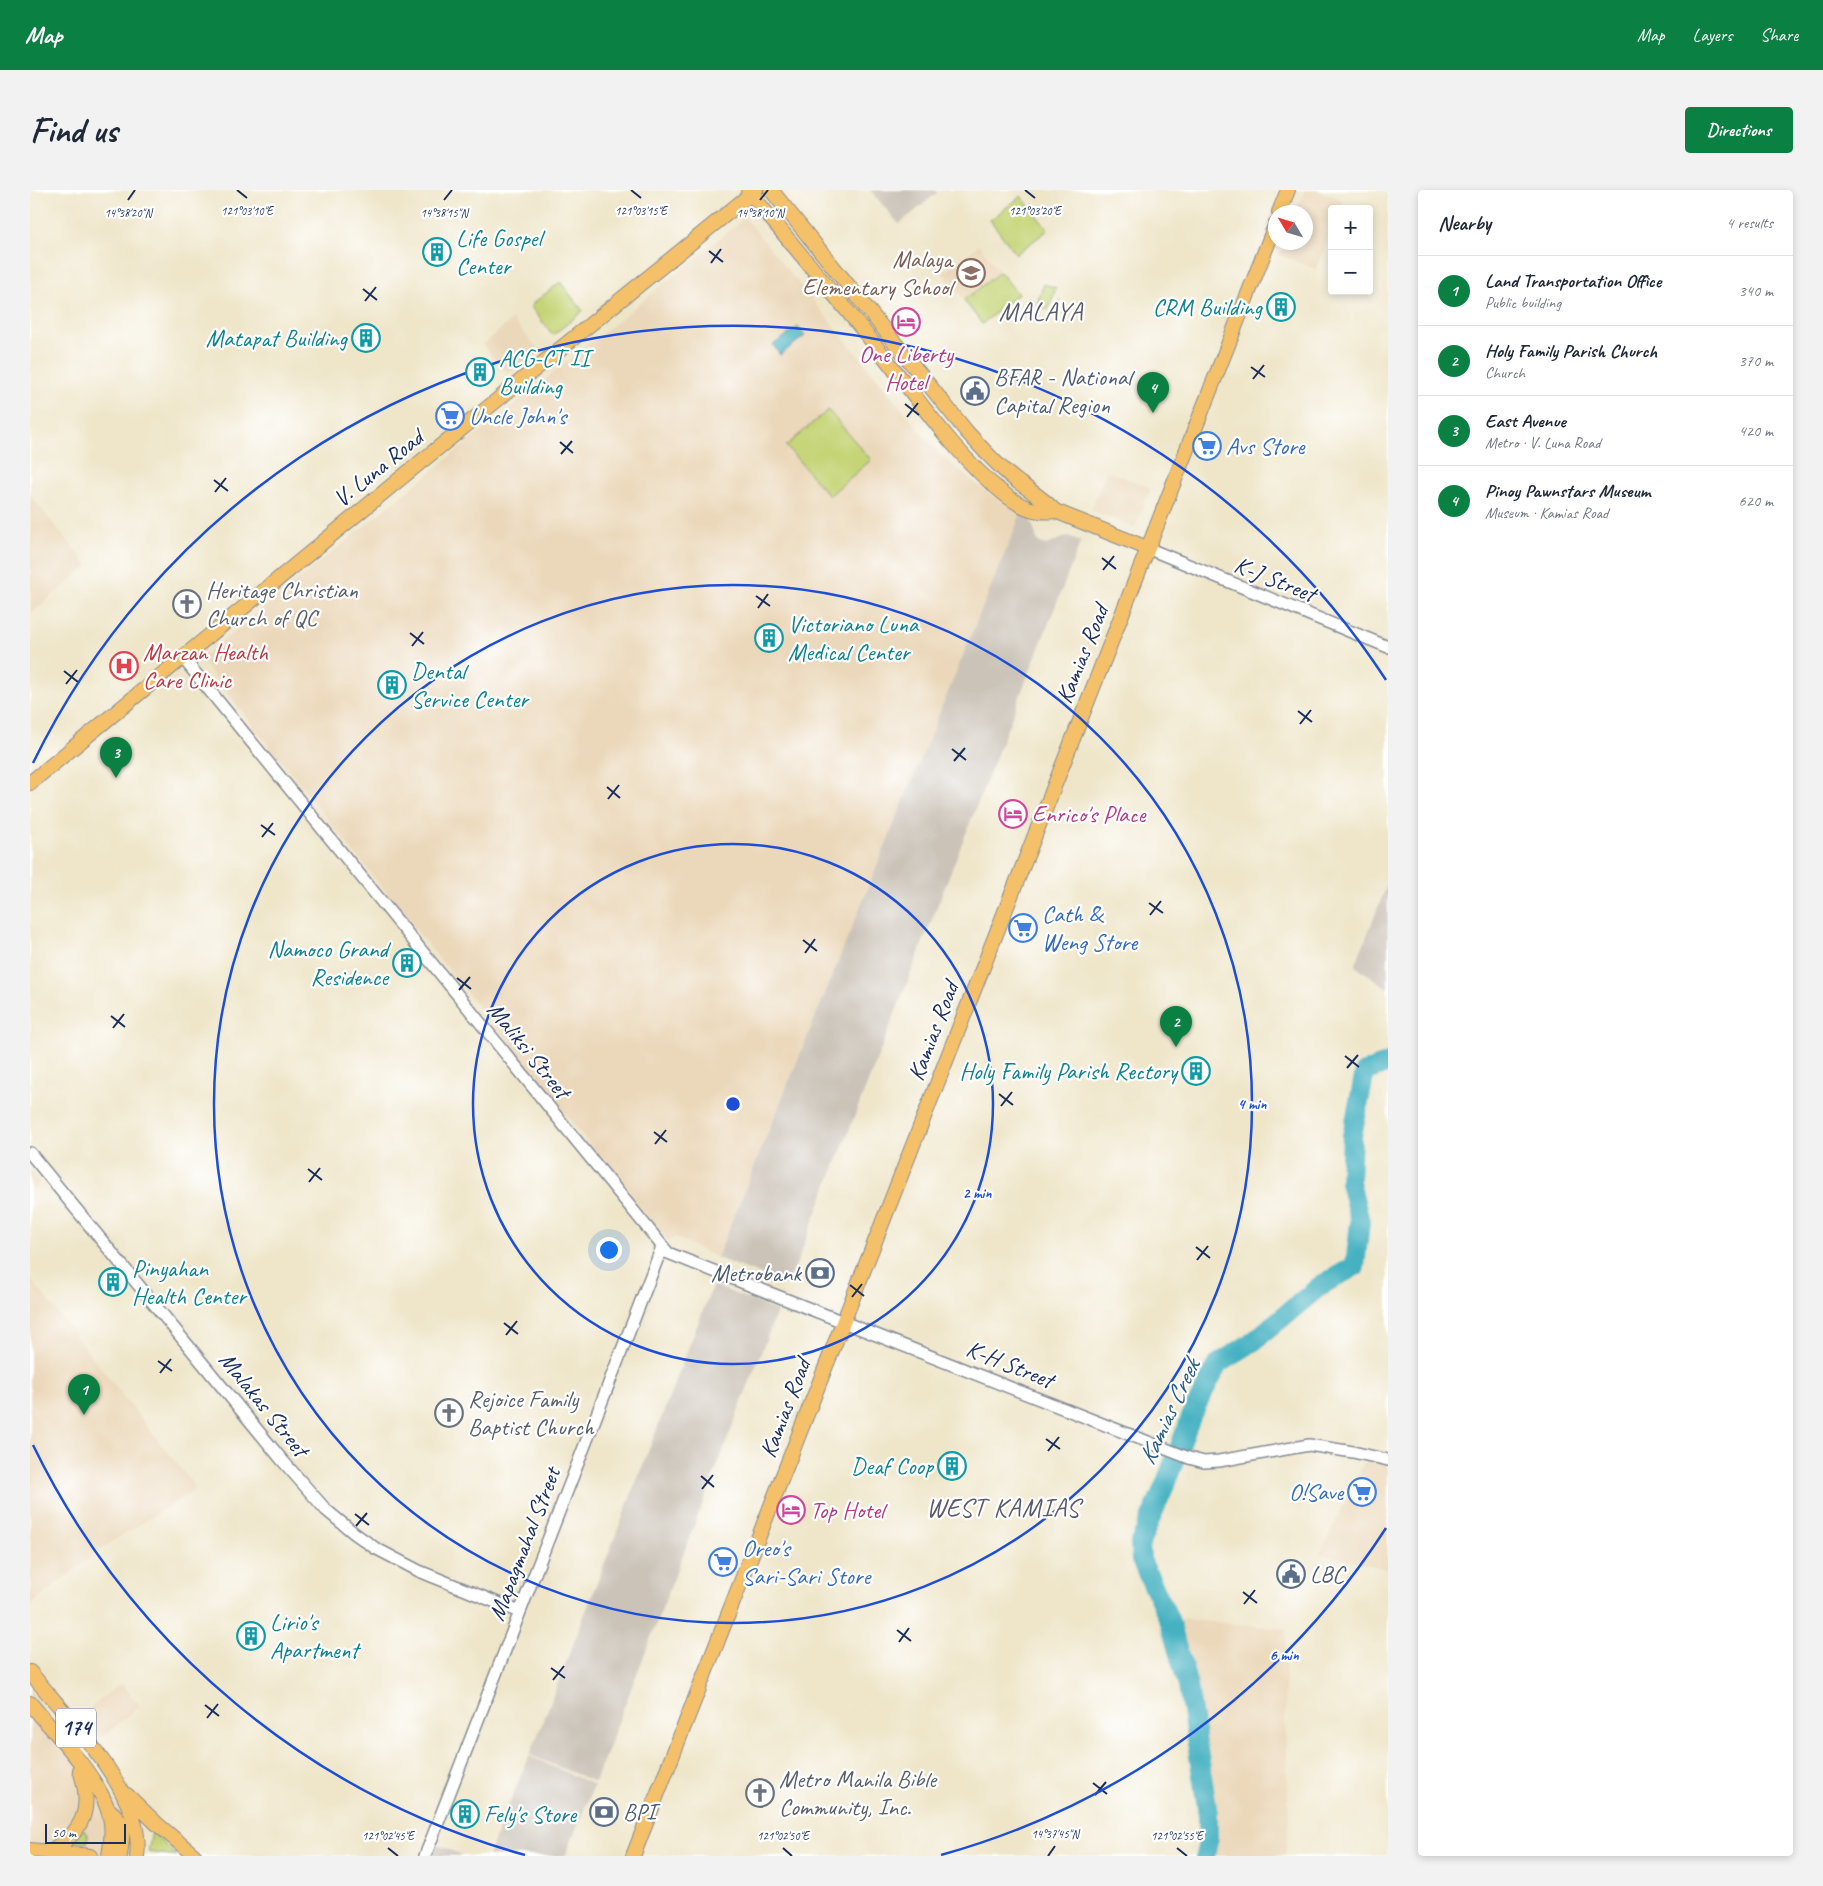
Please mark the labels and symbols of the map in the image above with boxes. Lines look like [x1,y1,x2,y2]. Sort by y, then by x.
text: 121°03'10"E [221,203,275,219]
text: 121°03'15"E [615,203,669,219]
text: 121°03'20"E [1009,203,1063,219]
text: 14°38'20"N [104,205,153,221]
text: 14°38'15"N [420,205,469,221]
text: 14°38'10"N [736,205,785,221]
north arrow [1268,205,1313,250]
place label: Life Gospel Center [456,223,546,281]
building icon: Life Gospel Center [422,237,452,267]
place label: Malaya Elementary School [802,244,956,302]
school or university icon: Malaya Elementary School [956,258,986,288]
place label: CRM Building [1153,292,1263,322]
building icon: CRM Building [1266,292,1296,322]
district label: MALAYA [999,295,1084,328]
hotel icon: One Liberty Hotel [891,307,921,337]
place label: Matapat Building [206,323,348,353]
building icon: Matapat Building [351,323,381,353]
place label: One Liberty Hotel [859,339,955,397]
place label: ACG-CT II Building [499,343,595,401]
building icon: ACG-CT II Building [465,357,495,387]
place label: BFAR - National Capital Region [994,362,1135,420]
pin: 4 [1137,372,1169,413]
public building icon: BFAR - National Capital Region [960,376,990,406]
supermarket icon: Uncle John's [435,401,465,431]
place label: Uncle John's [469,401,569,431]
street label: V. Luna Road [327,420,432,513]
supermarket icon: Avs Store [1192,431,1222,461]
place label: Avs Store [1226,431,1307,461]
street label: K-J Street [1230,549,1323,610]
place label: Heritage Christian Church of QC [206,575,358,633]
church icon: Heritage Christian Church of QC [172,589,202,619]
street label: Kamias Road [1049,597,1117,708]
place label: Victoriano Luna Medical Center [788,609,920,667]
building icon: Victoriano Luna Medical Center [754,623,784,653]
place label: Marzan Health Care Clinic [143,637,269,695]
hospital icon: Marzan Health Care Clinic [109,651,139,681]
place label: Dental Service Center [411,656,530,714]
building icon: Dental Service Center [377,670,407,700]
pin: 3 [100,737,132,778]
hotel icon: Enrico's Place [998,799,1028,829]
place label: Enrico's Place [1032,799,1147,829]
place label: Cath & Weng Store [1042,899,1139,957]
supermarket icon: Cath & Weng Store [1008,913,1038,943]
place label: Namoco Grand Residence [267,934,392,992]
building icon: Namoco Grand Residence [392,948,422,978]
street label: Kamias Road [900,974,967,1085]
street label: Maliksi Street [481,996,579,1107]
pin: 2 [1160,1006,1192,1047]
place label: Holy Family Parish Rectory [960,1056,1179,1086]
building icon: Holy Family Parish Rectory [1181,1056,1211,1086]
centre of rings [724,1095,742,1113]
text: 4 min [1238,1095,1267,1114]
text: 2 min [963,1184,992,1203]
your location [596,1237,622,1263]
place label: Pinyahan Health Center [132,1253,248,1311]
place label: Metrobank [711,1258,803,1288]
bank icon: Metrobank [805,1258,835,1288]
building icon: Pinyahan Health Center [98,1267,128,1297]
street label: K-H Street [962,1333,1061,1396]
street label: Malakas Street [213,1345,317,1465]
water label: Kamias Creek [1131,1350,1209,1470]
street label: Kamias Road [752,1351,819,1462]
pin: 1 [68,1374,100,1415]
place label: Rejoice Family Baptist Church [468,1384,595,1442]
church icon: Rejoice Family Baptist Church [434,1398,464,1428]
place label: Deaf Coop [851,1451,935,1481]
building icon: Deaf Coop [937,1451,967,1481]
street label: Mapagmahal Street [481,1461,568,1625]
place label: O!Save [1289,1477,1345,1507]
supermarket icon: O!Save [1347,1477,1377,1507]
district label: WEST KAMIAS [926,1491,1084,1524]
hotel icon: Top Hotel [776,1495,806,1525]
place label: Top Hotel [810,1495,888,1525]
place label: Oreo's Sari-Sari Store [742,1533,872,1591]
supermarket icon: Oreo's Sari-Sari Store [708,1547,738,1577]
public building icon: LBC [1276,1559,1306,1589]
place label: LBC [1310,1559,1347,1589]
place label: Lirio's Apartment [270,1607,361,1665]
building icon: Lirio's Apartment [236,1621,266,1651]
text: 6 min [1269,1646,1300,1665]
road number: 174 [56,1709,96,1748]
place label: Metro Manila Bible Community, Inc. [779,1764,938,1822]
church icon: Metro Manila Bible Community, Inc. [745,1778,775,1808]
bank icon: BPI [589,1797,619,1827]
place label: BPI [623,1797,661,1827]
building icon: Fely's Store [450,1799,480,1829]
place label: Fely's Store [484,1799,578,1829]
scale bar [45,1821,126,1844]
text: 14°37'45"N [1031,1826,1080,1842]
text: 121°02'45"E [362,1828,416,1844]
text: 121°02'50"E [757,1828,811,1844]
text: 121°02'55"E [1151,1828,1205,1844]

